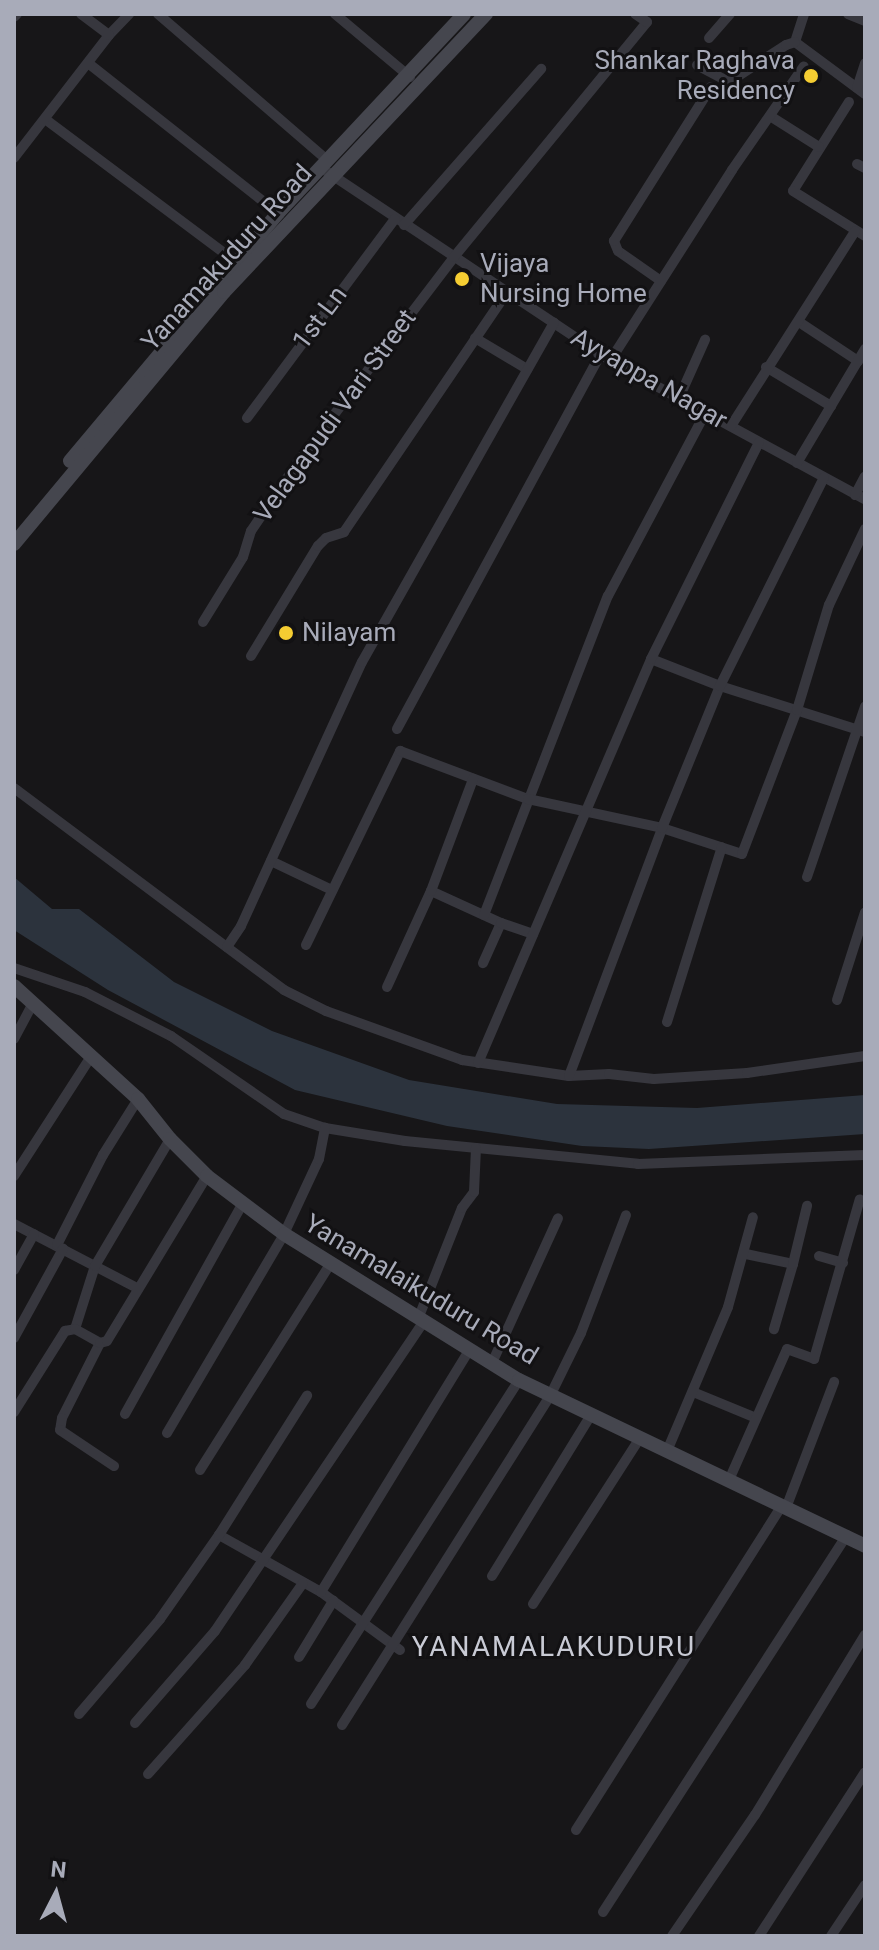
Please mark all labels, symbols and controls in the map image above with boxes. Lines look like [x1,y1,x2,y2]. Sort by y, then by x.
place label: Shankar Raghava Residency [595,45,795,106]
marker: Shankar Raghava Residency [802,67,820,85]
street label: Yanamakuduru Road [135,158,319,358]
place label: Vijaya Nursing Home [480,248,647,310]
marker: Vijaya Nursing Home [451,268,473,290]
street label: 1st Ln [286,280,354,356]
street label: Velagapudi Vari Street [247,303,423,529]
street label: Ayyappa Nagar [565,322,733,436]
place label: Nilayam [302,617,396,649]
marker: Nilayam [277,624,295,642]
street label: Yanamalaikuduru Road [299,1208,543,1372]
district label: YANAMALAKUDURU [412,1630,696,1664]
north arrow [16,1854,96,1934]
text: N [50,1856,68,1883]

